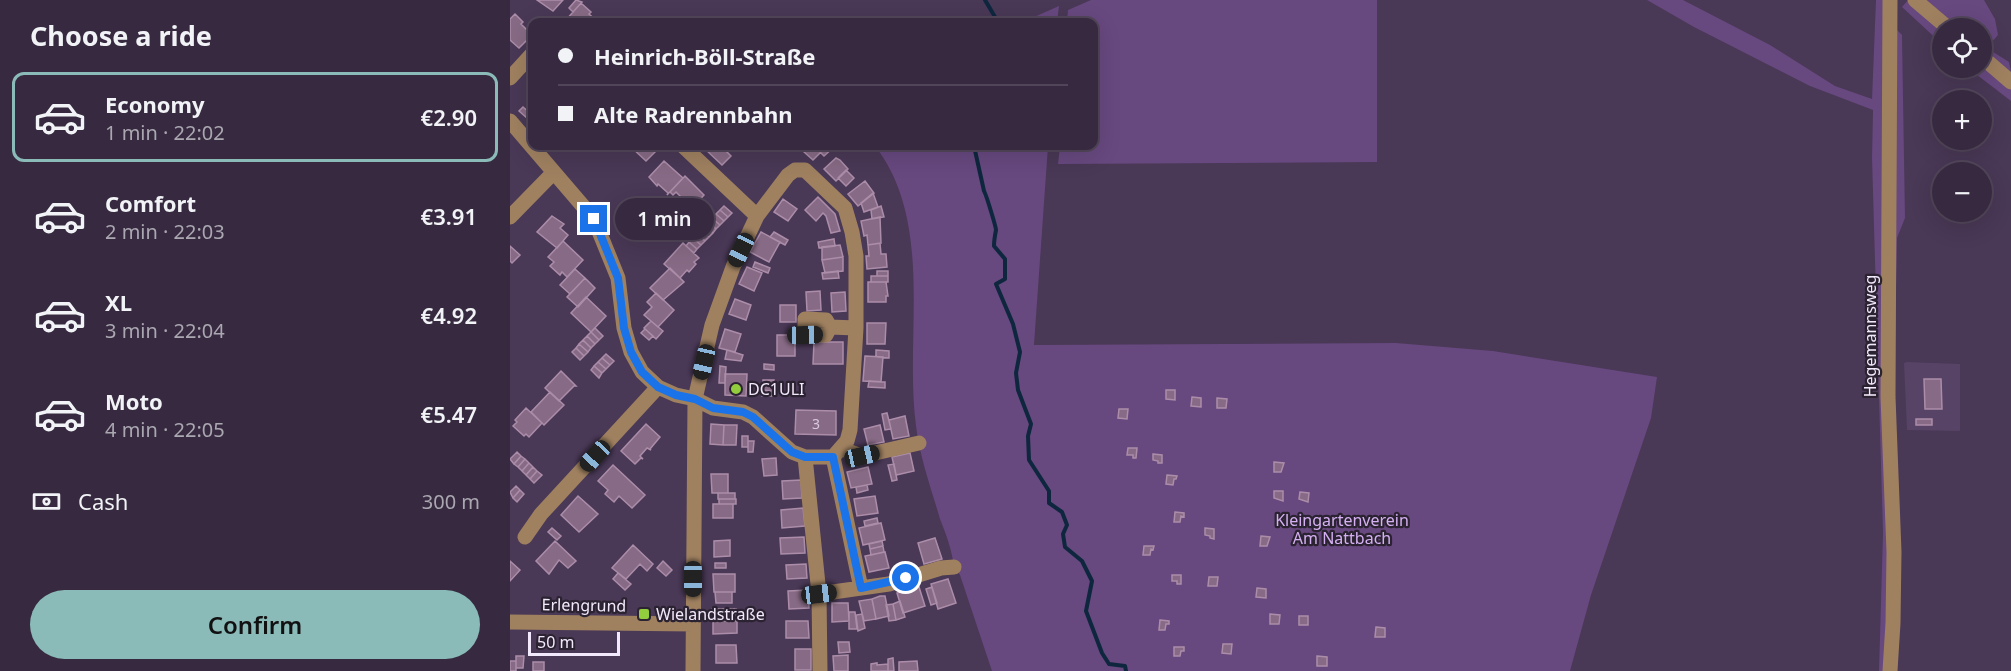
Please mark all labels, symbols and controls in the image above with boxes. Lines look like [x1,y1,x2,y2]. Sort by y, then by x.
text: Choose a ride [30,17,212,54]
map controls [1932,18,1992,222]
button: locate [1932,18,1992,78]
text: Heinrich-Böll-Straße [594,41,815,71]
text: Economy [105,89,204,119]
icon: car [33,90,87,144]
button: + [1932,90,1992,150]
text: Alte Radrennbahn [594,99,793,129]
text: €2.90 [421,102,477,132]
text: 1 min · 22:02 [105,119,225,146]
button: − [1932,162,1992,222]
text: Comfort [105,188,196,218]
icon: car [33,189,87,243]
callout: 1 min [615,198,714,240]
text: €3.91 [421,201,477,231]
route end [580,205,607,232]
text: 1 min [637,205,692,232]
text: 2 min · 22:03 [105,218,225,245]
car [725,230,757,270]
street label: Hegemannsweg [1859,275,1881,397]
text: XL [105,287,132,317]
icon: car [33,288,87,342]
text: €4.92 [421,300,477,330]
text: 3 min · 22:04 [105,317,225,344]
car [787,326,823,344]
car [691,342,717,382]
place label: DC1ULI [748,378,804,400]
marker: DC1ULI [729,382,743,396]
text: Moto [105,386,163,416]
icon: car [33,387,87,441]
text: €5.47 [421,399,477,429]
house number: 3 [812,414,820,433]
text: 4 min · 22:05 [105,416,225,443]
car [576,437,614,475]
car [842,443,882,469]
icon: cash [30,485,63,518]
text: Cash [78,486,128,516]
text: 300 m [422,488,480,515]
park label: Kleingartenverein Am Nattbach [1275,509,1409,549]
car [684,561,702,597]
route start [892,564,919,591]
car [800,583,838,605]
button: Confirm [30,590,480,659]
street label: Erlengrund [542,593,626,617]
place label: Wielandstraße [656,603,765,625]
marker: Wielandstraße [637,607,651,621]
scale bar [528,629,620,656]
text: 50 m [537,631,574,653]

